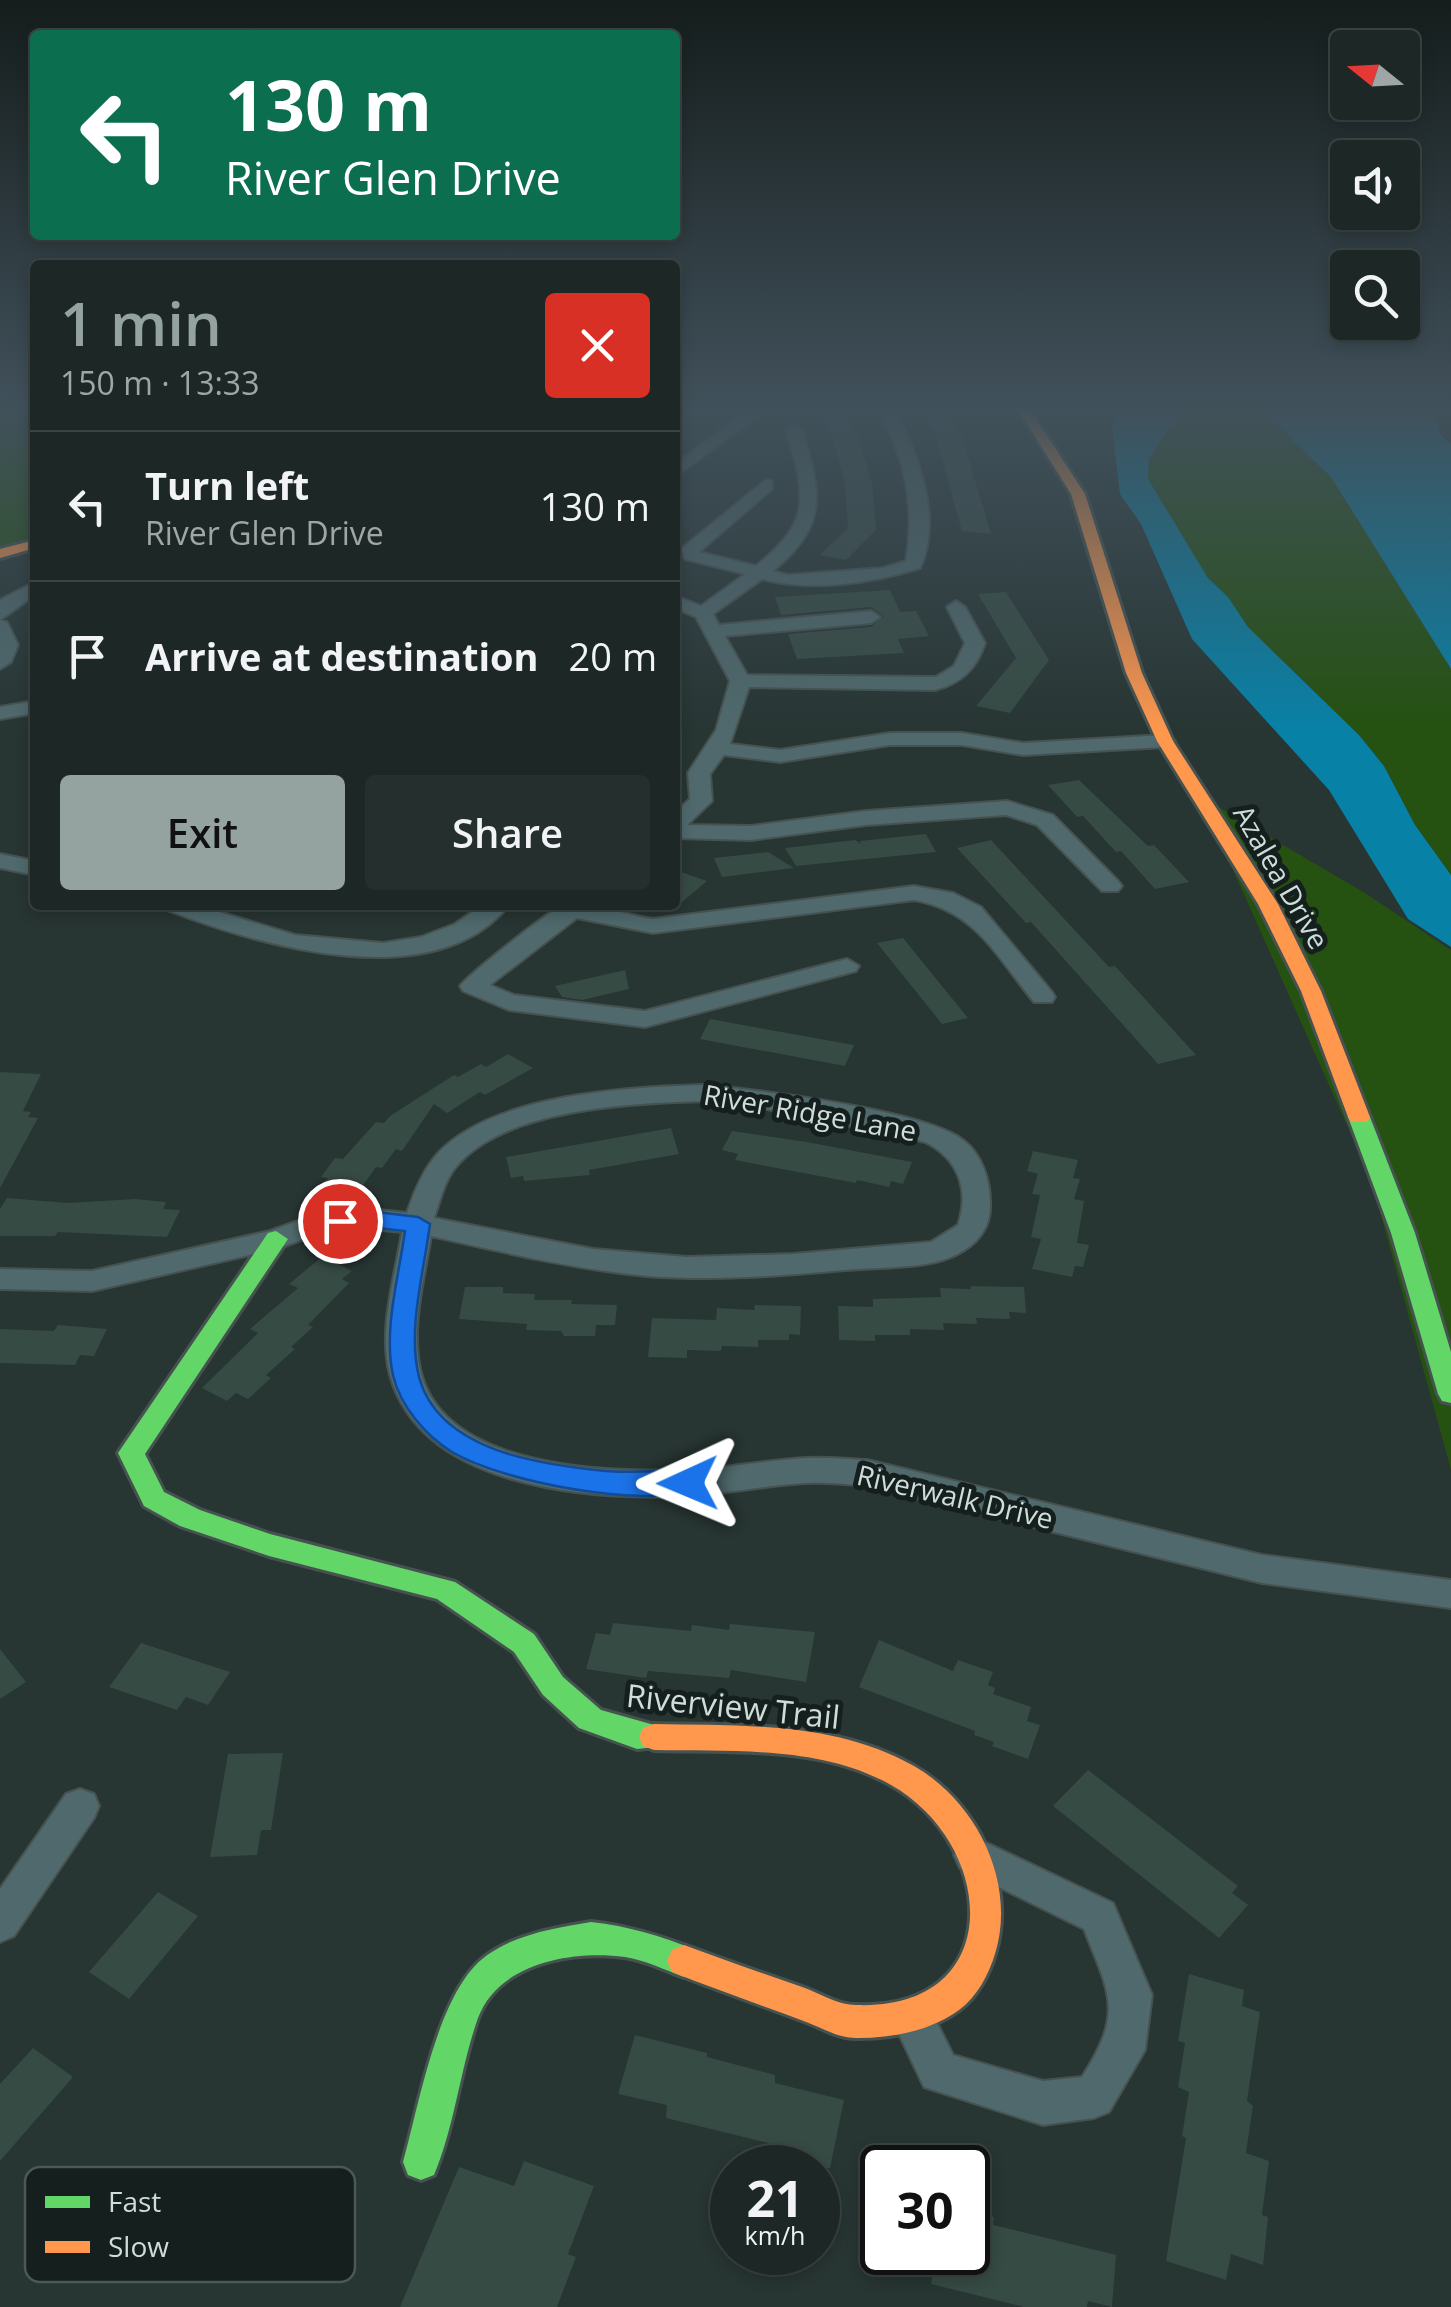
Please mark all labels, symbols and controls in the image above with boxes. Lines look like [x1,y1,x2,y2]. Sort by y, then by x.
north arrow [1330,30,1420,120]
map controls [1330,30,1420,340]
text: 130 m [225,56,432,152]
icon: left [60,70,190,200]
button: sound [1330,140,1420,230]
text: River Glen Drive [225,147,561,208]
button: search [1330,250,1420,340]
text: 1 min [60,282,222,364]
button: close [545,293,650,398]
text: 150 m · 13:33 [60,361,259,404]
text: Turn left [145,459,309,511]
icon: left [60,479,115,534]
text: 130 m [540,480,650,532]
text: River Glen Drive [145,511,384,554]
icon: arrive [60,629,115,684]
text: Arrive at destination [145,630,539,682]
text: 20 m [569,630,657,682]
button: Exit [60,775,345,890]
button: Share [365,775,650,890]
street label: Azalea Drive [1225,797,1338,956]
street label: River Ridge Lane [701,1075,920,1149]
pin [298,1179,383,1264]
icon: arrive [313,1194,368,1249]
position arrow [636,1431,740,1535]
street label: Riverwalk Drive [853,1455,1057,1537]
street label: Riverview Trail [624,1673,842,1738]
speed limit sign: 30 [860,2145,990,2275]
text: 21 [746,2164,804,2232]
legend [25,2167,355,2282]
text: Fast [108,2182,161,2220]
text: km/h [745,2218,805,2252]
text: Slow [108,2227,169,2265]

